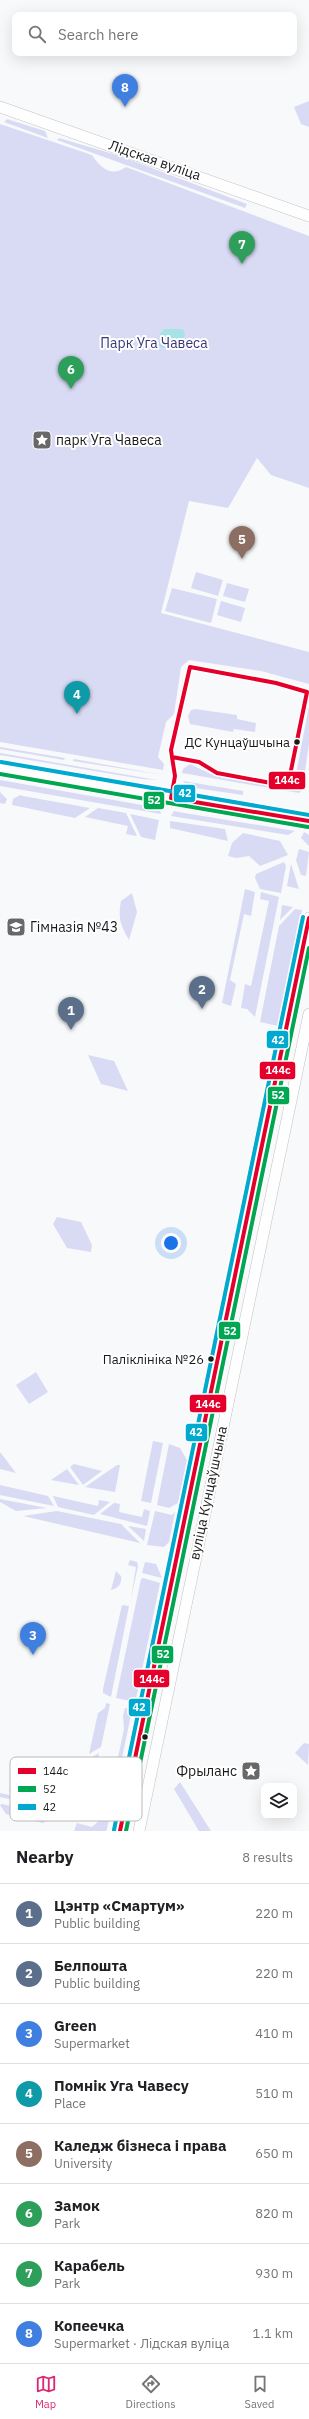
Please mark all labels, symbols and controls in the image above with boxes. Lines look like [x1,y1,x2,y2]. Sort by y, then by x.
search box [12,12,297,56]
icon: search [26,23,48,45]
text: Search here [58,25,138,44]
pin: 8 [112,74,138,107]
street label: Лідская вуліца [107,136,204,184]
pin: 7 [229,231,255,264]
park label: Парк Уга Чавеса [100,334,208,352]
pin: 6 [58,356,84,389]
place icon: парк Уга Чавеса [31,429,53,451]
place label: парк Уга Чавеса [56,431,162,449]
pin: 5 [229,526,255,559]
pin: 4 [64,681,90,714]
place label: ДС Кунцаўшчына [185,734,290,751]
marker: ДС Кунцаўшчына [292,737,302,747]
line badge: 144с [268,771,306,790]
text: 144с [274,773,300,787]
line badge: 42 [173,784,196,803]
text: 42 [178,786,192,800]
line badge: 52 [143,791,165,810]
text: 52 [147,793,161,807]
school or university icon: Гімназія №43 [5,916,27,938]
place label: Гімназія №43 [30,918,118,936]
pin: 2 [189,976,215,1009]
pin: 1 [58,997,84,1030]
line badge: 42 [266,1030,289,1049]
text: 42 [271,1033,285,1047]
line badge: 144с [259,1061,296,1080]
text: 144с [265,1063,291,1077]
line badge: 52 [267,1086,290,1105]
text: 52 [271,1088,285,1102]
your location [161,1233,181,1253]
line badge: 52 [218,1321,241,1340]
text: 52 [223,1324,237,1338]
place label: Паліклініка №26 [103,1351,204,1368]
marker: Паліклініка №26 [206,1354,216,1364]
line badge: 144с [189,1394,227,1413]
text: 144с [195,1397,221,1411]
line badge: 42 [185,1423,208,1442]
street label: вуліца Кунцаўшчына [185,1424,231,1562]
text: 42 [189,1425,203,1439]
pin: 3 [20,1622,46,1655]
line badge: 52 [151,1645,174,1664]
text: 52 [156,1647,170,1661]
line badge: 144с [133,1669,170,1688]
text: 144с [139,1672,165,1686]
line badge: 42 [128,1698,151,1717]
text: 42 [132,1700,146,1714]
unlabelled marker [140,1732,150,1742]
legend [10,1757,142,1821]
place icon: Фрыланс [240,1760,262,1782]
place label: Фрыланс [176,1762,237,1780]
text: 144с [43,1764,69,1778]
text: 52 [43,1782,56,1796]
map controls [261,1783,297,1819]
button: layers [261,1783,297,1819]
text: 42 [43,1800,56,1814]
text: Nearby [16,1846,74,1868]
text: 8 results [242,1849,293,1866]
text: Цэнтр «Смартум» [54,1896,184,1915]
text: 1 [25,1905,33,1922]
text: 220 m [255,1905,293,1922]
text: Public building [54,1915,140,1932]
text: Белпошта [54,1956,127,1975]
text: 2 [25,1965,33,1982]
text: 220 m [255,1965,293,1982]
text: Public building [54,1975,140,1992]
text: Green [54,2016,97,2035]
text: 3 [25,2025,33,2042]
text: 410 m [255,2025,293,2042]
text: Supermarket [54,2035,130,2052]
text: Помнік Уга Чавесу [54,2076,189,2095]
text: 4 [25,2085,33,2102]
text: 510 m [255,2085,293,2102]
text: Place [54,2095,86,2112]
text: Каледж бізнеса і права [54,2136,226,2155]
text: 5 [25,2145,33,2162]
text: 650 m [255,2145,293,2162]
text: University [54,2155,112,2172]
text: Замок [54,2196,100,2215]
text: 6 [25,2205,33,2222]
text: 820 m [255,2205,293,2222]
text: Park [54,2215,80,2232]
text: Карабель [54,2256,125,2275]
text: 7 [25,2265,33,2282]
text: 930 m [255,2265,293,2282]
text: Park [54,2275,80,2292]
text: Копеечка [54,2316,124,2335]
text: 8 [25,2325,33,2342]
text: 1.1 km [253,2325,293,2342]
text: Supermarket · Лідская вуліца [54,2335,229,2352]
tab: Map [35,2373,57,2411]
tab: Directions [126,2373,176,2411]
tab: Saved [245,2373,274,2411]

